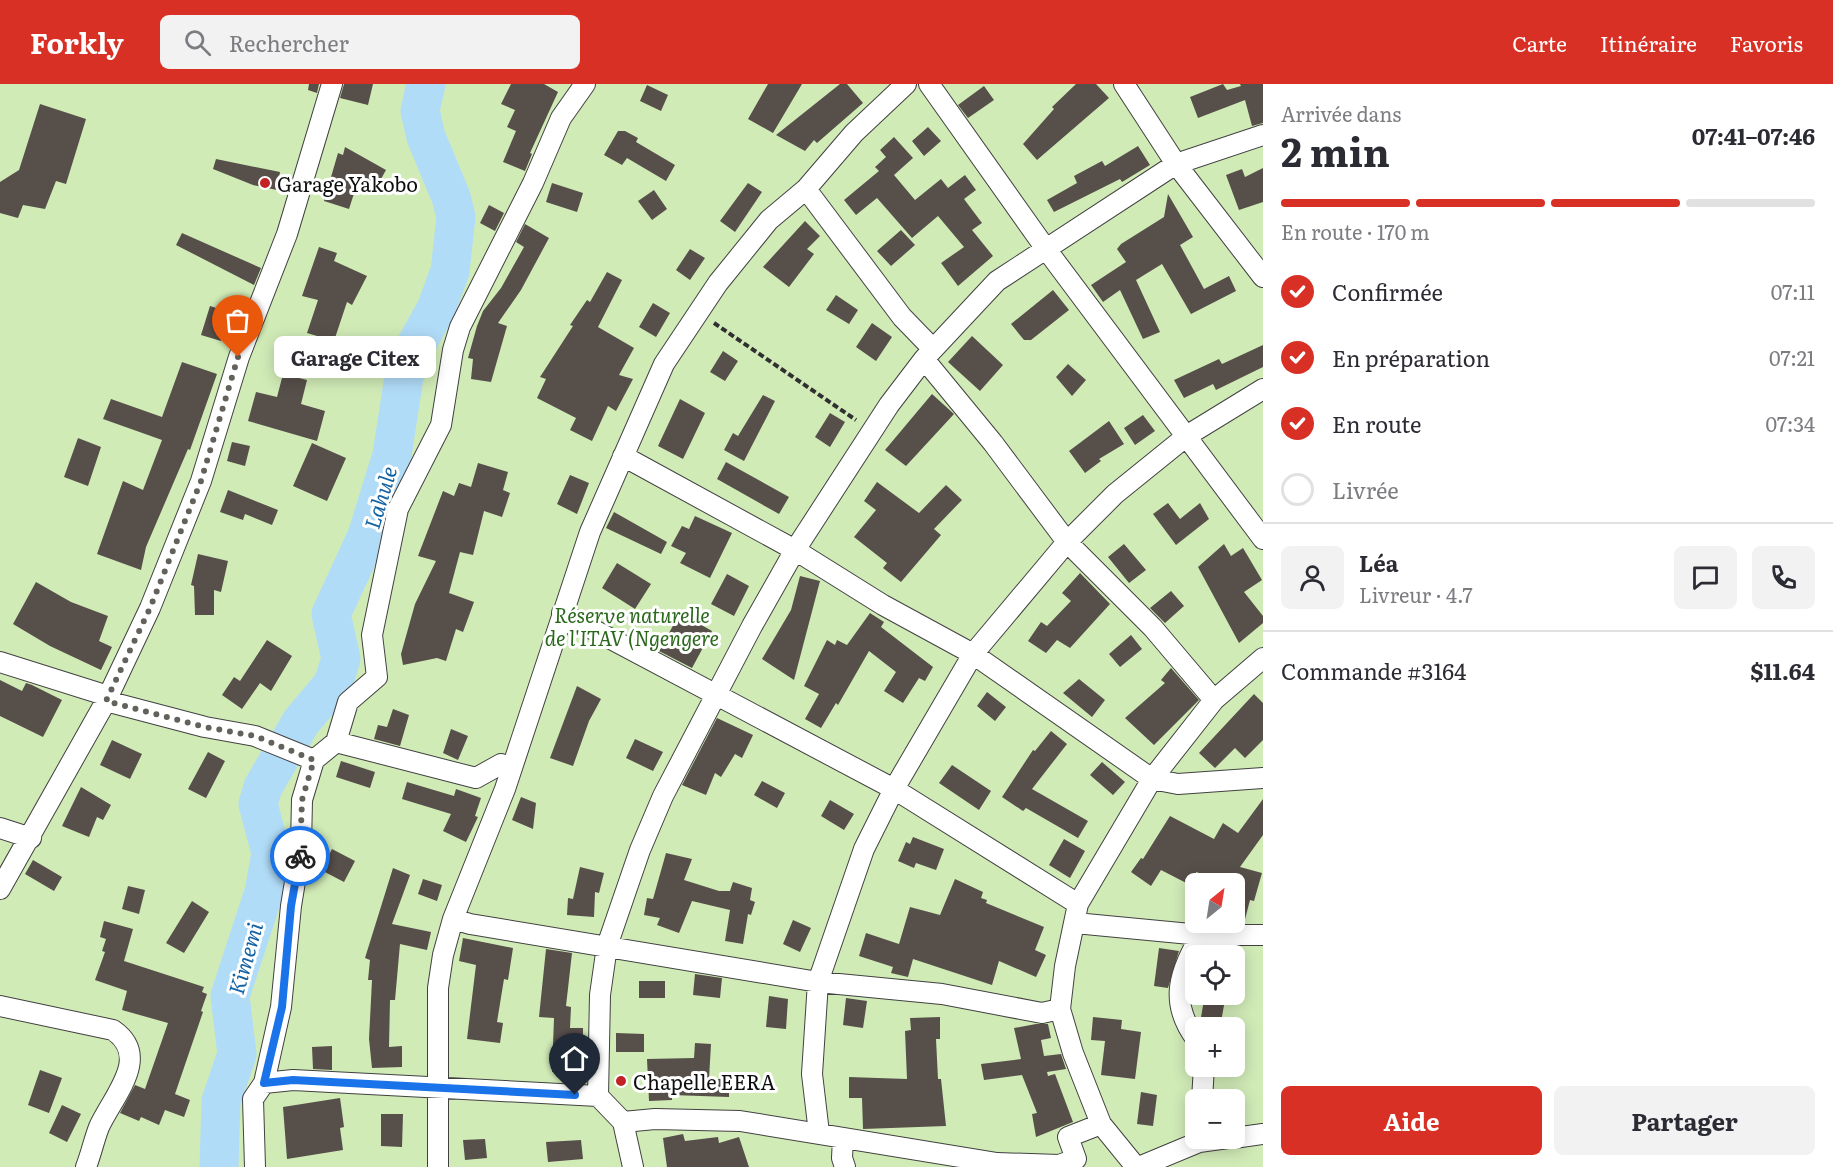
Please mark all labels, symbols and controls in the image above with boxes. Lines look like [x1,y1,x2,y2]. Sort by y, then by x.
search box [160,15,580,69]
text: Forkly [30,21,124,63]
icon: search [181,26,214,59]
text: Rechercher [229,26,349,59]
text: Carte [1512,27,1567,58]
text: Itinéraire [1600,27,1697,58]
text: Favoris [1730,27,1803,58]
text: Arrivée dans [1281,98,1401,128]
text: 07:41–07:46 [1692,119,1815,152]
text: 2 min [1281,121,1390,179]
place label: Garage Yakobo [277,168,418,198]
marker: Garage Yakobo [258,176,272,190]
text: En route · 170 m [1281,216,1430,246]
icon: check [1281,275,1314,308]
text: Confirmée [1332,275,1443,308]
text: 07:11 [1771,276,1815,306]
pin [212,295,263,357]
icon: bag [221,304,254,337]
callout: Garage Citex [274,336,436,378]
icon: check [1281,341,1314,374]
text: En préparation [1332,341,1490,374]
text: Garage Citex [291,342,419,372]
text: 07:21 [1769,342,1815,372]
icon: check [1281,407,1314,440]
text: En route [1332,407,1421,440]
text: 07:34 [1765,408,1815,438]
water label: Lahule [355,462,403,532]
text: Livrée [1332,473,1399,506]
button: person [1281,546,1344,609]
text: Léa [1359,546,1398,579]
button: chat [1674,546,1737,609]
button: phone [1752,546,1815,609]
text: Livreur · 4.7 [1359,579,1473,609]
park label: Réserve naturelle de l'ITAV (Ngengere [545,599,719,652]
text: Commande #3164 [1281,654,1466,687]
text: $11.64 [1750,654,1815,687]
courier [270,826,330,886]
icon: bike [284,840,317,873]
north arrow [1185,873,1245,933]
map controls [1185,873,1245,1149]
water label: Kimemi [219,918,269,998]
button: locate [1185,945,1245,1005]
button: + [1185,1017,1245,1077]
pin [549,1033,600,1095]
icon: home [558,1042,591,1075]
place label: Chapelle EERA [633,1066,776,1096]
marker: Chapelle EERA [614,1074,628,1088]
button: Aide [1281,1086,1542,1155]
button: Partager [1554,1086,1815,1155]
button: − [1185,1089,1245,1149]

